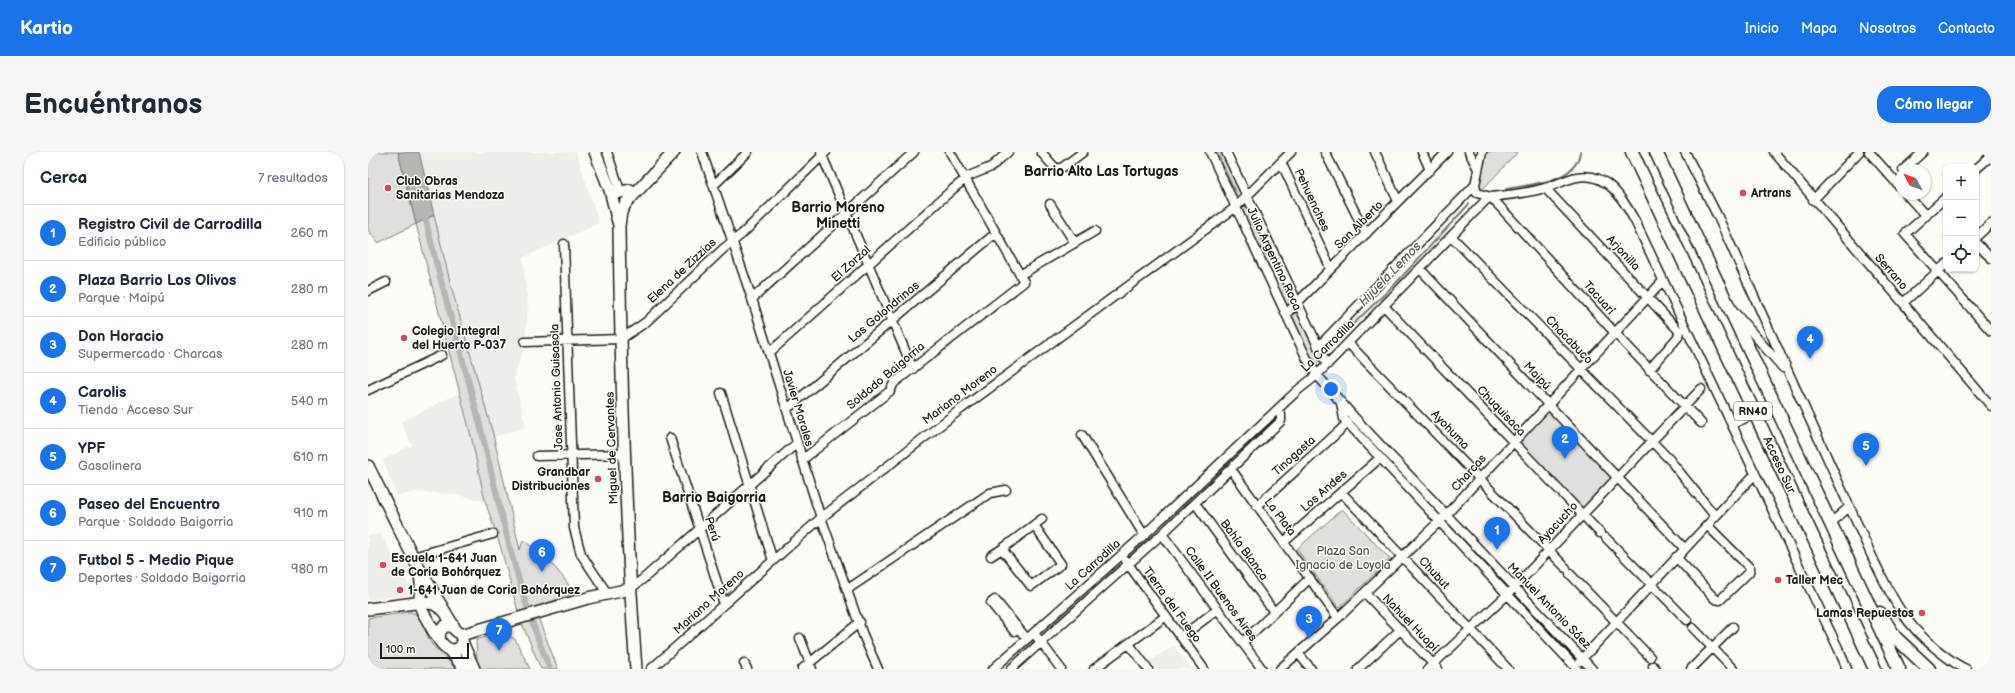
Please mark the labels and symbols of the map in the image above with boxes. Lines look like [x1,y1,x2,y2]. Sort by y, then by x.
district label: Barrio Alto Las Tortugas [1024,163,1178,180]
north arrow [1895,164,1931,200]
street label: Pehuenches [1291,166,1333,234]
place label: Club Obras Sanitarias Mendoza [396,174,505,203]
marker: Club Obras Sanitarias Mendoza [383,183,393,193]
place label: Artrans [1750,186,1791,201]
marker: Artrans [1738,188,1748,198]
street label: San Alberto [1332,197,1387,252]
district label: Barrio Moreno Minetti [791,199,885,232]
street label: Julio Argentino Roca [1243,205,1305,313]
street label: Arjonilla [1603,232,1643,274]
street label: Elena de Zizzias [644,235,720,307]
water label: Hijuela Lemos [1355,238,1425,310]
street label: El Zorzal [828,243,874,285]
street label: Serrano [1871,251,1911,293]
street label: Las Golondrinas [845,278,923,346]
street label: Tacuarí [1580,278,1618,318]
street label: Chacabuco [1542,313,1596,368]
street label: La Carrodilla [1298,317,1358,375]
street label: Jose Antonio Guisasola [547,323,567,450]
place label: Colegio Integral del Huerto P-037 [412,324,507,353]
pin: 4 [1797,326,1823,359]
marker: Colegio Integral del Huerto P-037 [399,333,409,343]
street label: Soldado Baigorria [844,339,928,413]
street label: Maipú [1520,359,1554,393]
street label: Mariano Moreno [920,362,1001,428]
street label: Javier Morales [779,368,817,448]
your location [1321,379,1341,399]
street label: Chuquisaca [1473,383,1529,439]
street label: Miguel de Cervantes [603,391,621,505]
road number: RN40 [1734,402,1772,420]
street label: Ayohuma [1428,407,1473,453]
pin: 2 [1552,426,1578,459]
street label: Tinogasta [1269,433,1319,479]
pin: 5 [1853,433,1879,466]
street label: Acceso Sur [1759,434,1799,496]
street label: Charcas [1448,451,1490,495]
place label: Grandbar Distribuciones [511,465,590,494]
street label: Los Andes [1298,467,1350,515]
marker: Grandbar Distribuciones [593,474,603,484]
district label: Barrio Baigorria [662,489,766,506]
street label: La Plata [1261,495,1299,539]
street label: Ayacucho [1535,499,1581,547]
street label: Perú [701,515,723,543]
street label: Bahía Blanca [1217,516,1271,584]
pin: 1 [1484,517,1510,550]
street label: La Carrodilla [1062,536,1124,594]
pin: 6 [529,539,555,572]
street label: Calle II Buenos Aires [1182,544,1261,644]
park label: Plaza San Ignacio de Loyola [1295,544,1391,573]
place label: Escuela 1-641 Juan de Coria Bohórquez [391,551,501,580]
street label: Chubut [1415,554,1453,593]
marker: Escuela 1-641 Juan de Coria Bohórquez [378,560,388,570]
street label: Manuel Antonio Sáez [1504,560,1594,652]
street label: Tierra del Fuego [1140,564,1205,646]
street label: Mariano Moreno [671,566,748,638]
place label: Taller Mec [1786,573,1844,588]
marker: Taller Mec [1773,575,1783,585]
place label: 1-641 Juan de Coria Bohórquez [408,583,580,598]
marker: 1-641 Juan de Coria Bohórquez [395,585,405,595]
street label: Nahuel Huapí [1379,591,1441,655]
pin: 3 [1296,606,1322,639]
place label: Lamas Repuestos [1816,606,1914,621]
marker: Lamas Repuestos [1917,608,1927,618]
pin: 7 [486,618,512,651]
scale bar [380,641,469,660]

